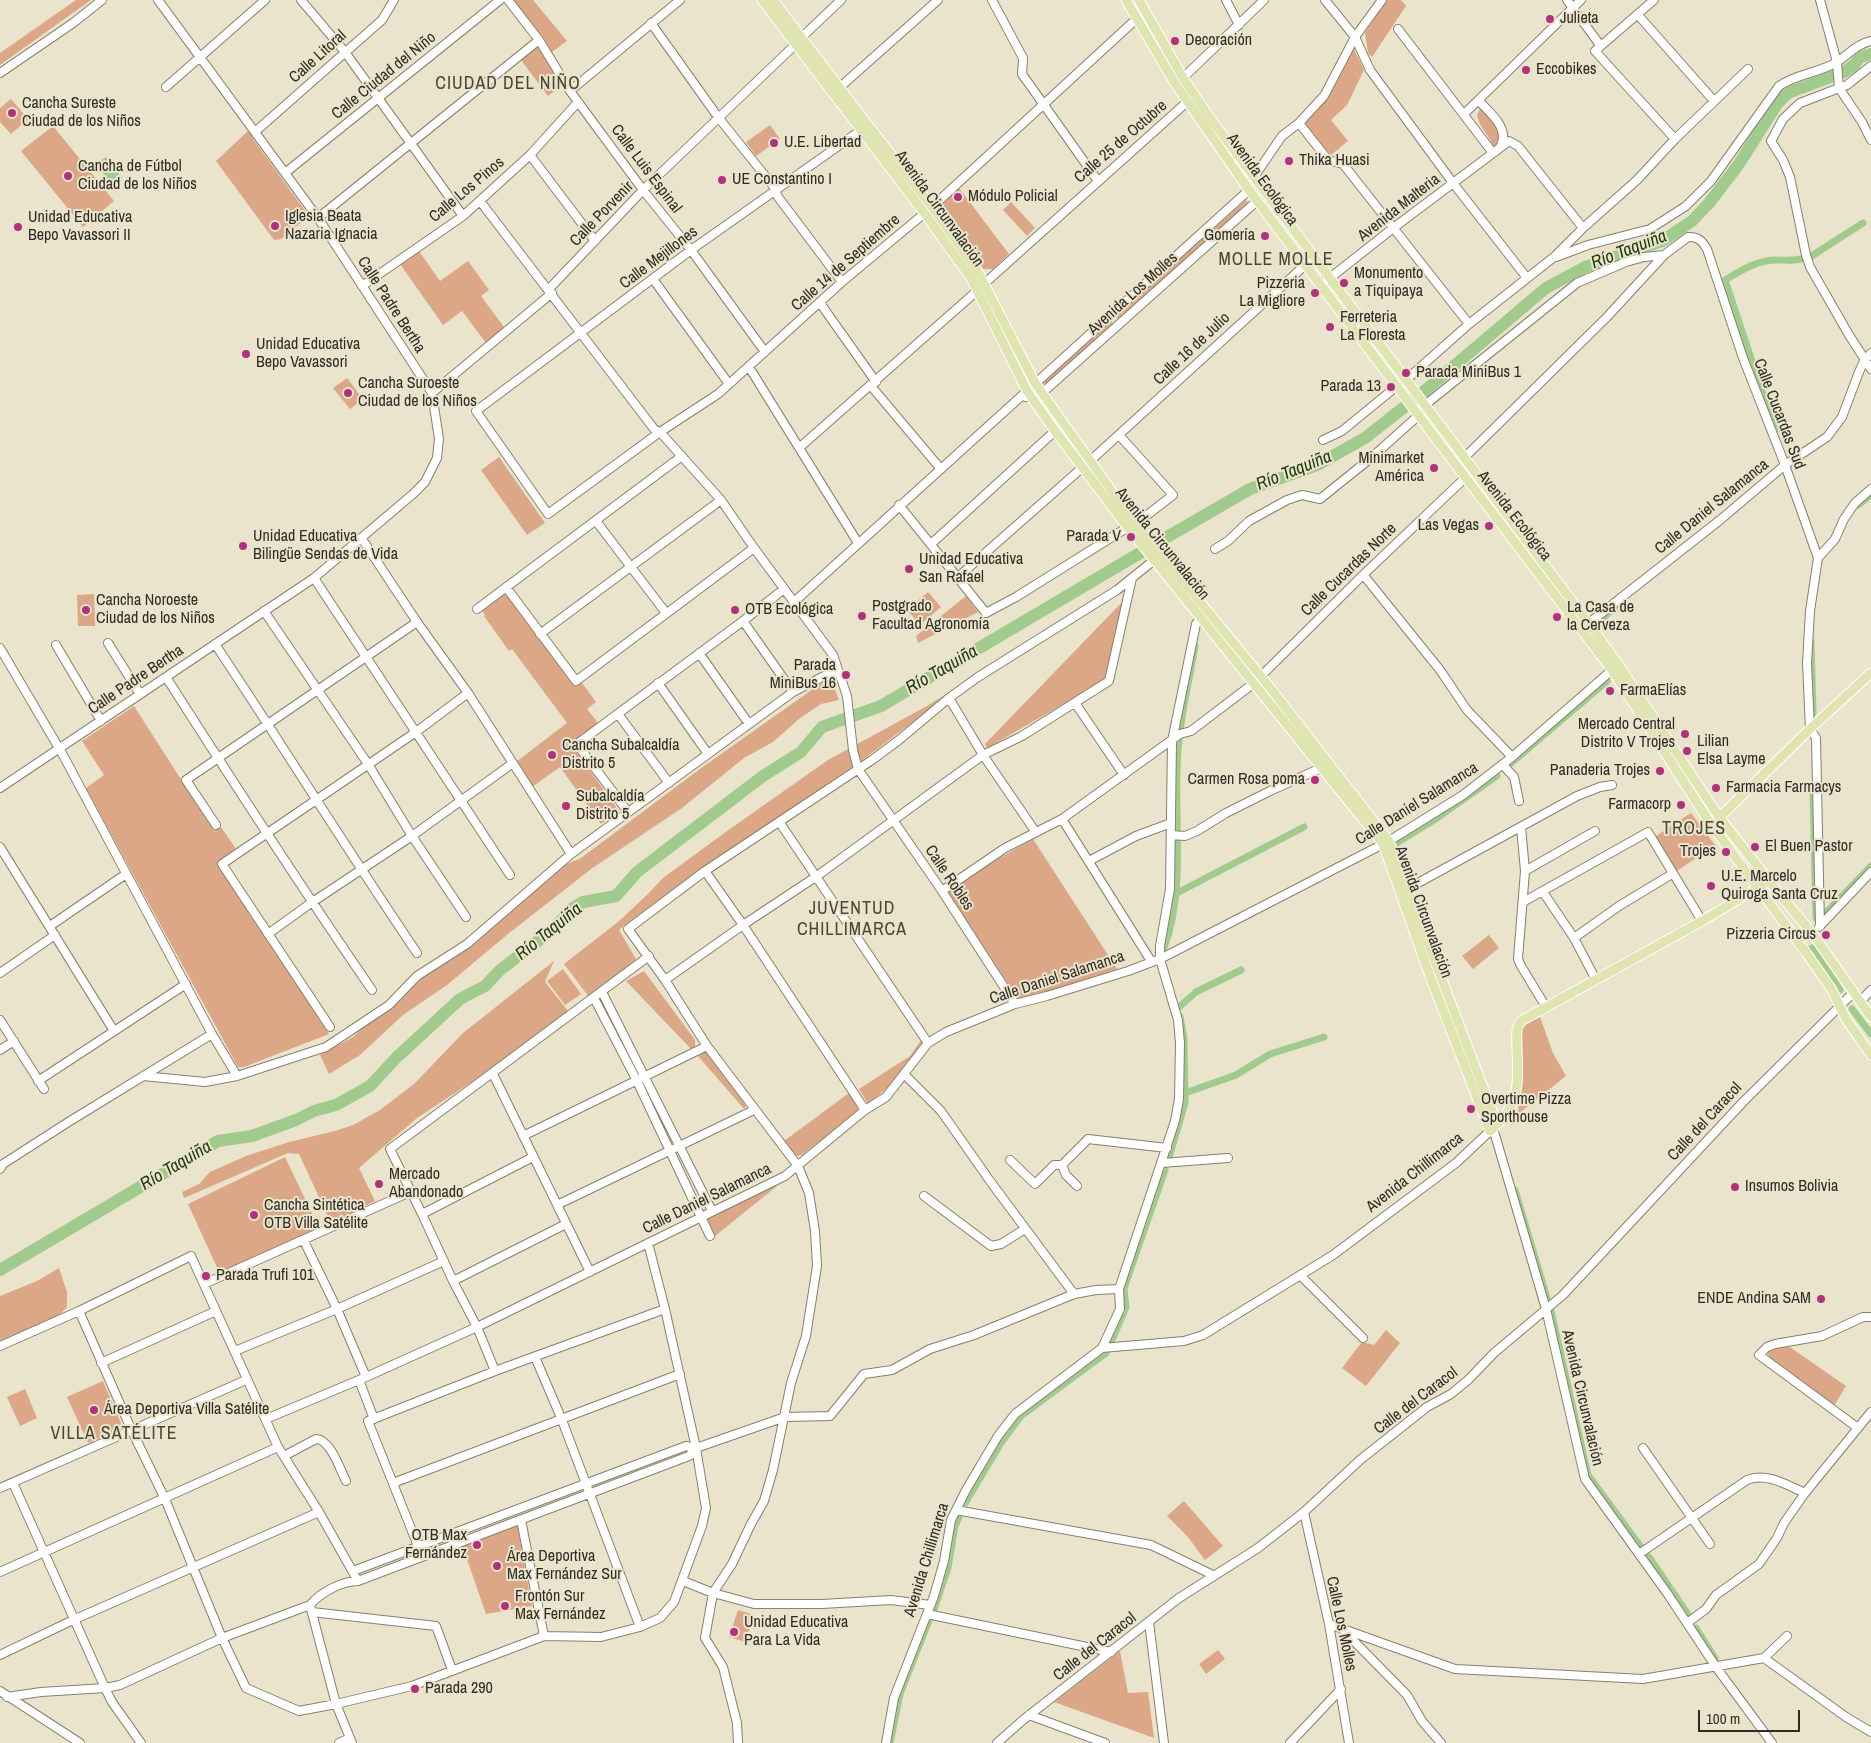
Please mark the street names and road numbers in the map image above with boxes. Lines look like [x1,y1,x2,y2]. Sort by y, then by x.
street label: Calle Litoral [286,26,350,88]
street label: Calle Ciudad del Niño [328,28,440,124]
street label: Calle 25 de Octubre [1071,96,1171,188]
street label: Calle Luis Espinal [607,121,685,217]
street label: Avenida Ecológica [1222,130,1302,230]
street label: Avenida Circunvalación [890,147,988,271]
street label: Calle Los Pinos [426,153,508,227]
street label: Avenida Malteria [1354,170,1444,246]
street label: Calle Porvenir [566,177,638,251]
street label: Calle 14 de Septiembre [788,211,904,315]
street label: Calle Mejillones [616,222,702,294]
street label: Avenida Los Molles [1084,249,1182,339]
street label: Calle Padre Bertha [353,253,429,357]
street label: Calle 16 de Julio [1150,309,1234,389]
street label: Calle Cucardas Sud [1749,356,1809,472]
street label: Calle Daniel Salamanca [1651,455,1773,559]
street label: Avenida Ecológica [1473,467,1555,565]
street label: Avenida Circunvalación [1111,484,1213,604]
street label: Calle Cucardas Norte [1297,520,1401,620]
street label: Calle Padre Bertha [85,641,187,719]
street label: Calle Daniel Salamanca [1352,759,1482,849]
street label: Calle Robles [920,842,978,914]
street label: Avenida Circunvalación [1390,843,1456,981]
street label: Calle Daniel Salamanca [987,947,1127,1009]
street label: Calle del Caracol [1664,1079,1746,1165]
street label: Avenida Chillimarca [1363,1129,1467,1217]
street label: Calle Daniel Salamanca [640,1160,774,1238]
street label: Avenida Circunvalación [1557,1328,1607,1468]
street label: Calle del Caracol [1370,1363,1462,1439]
street label: Avenida Chillimarca [901,1501,953,1619]
street label: Calle Los Molles [1322,1575,1360,1673]
street label: Calle del Caracol [1050,1609,1140,1685]

